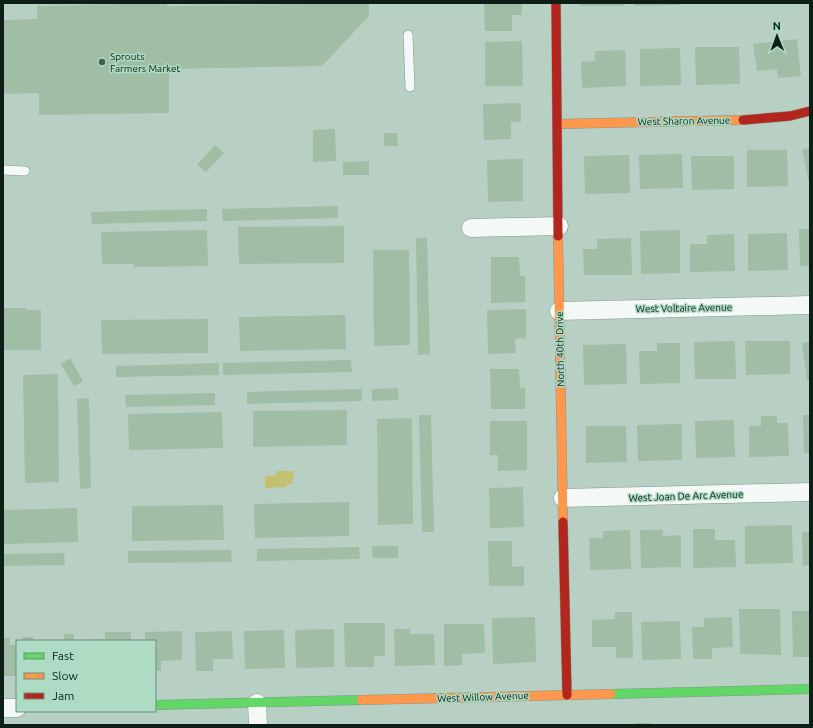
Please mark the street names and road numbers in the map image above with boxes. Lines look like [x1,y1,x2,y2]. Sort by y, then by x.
street label: West Sharon Avenue [638,115,730,127]
street label: West Voltaire Avenue [636,302,732,314]
street label: North 40th Drive [554,311,566,387]
street label: West Joan De Arc Avenue [628,488,744,504]
street label: West Willow Avenue [437,690,529,704]

